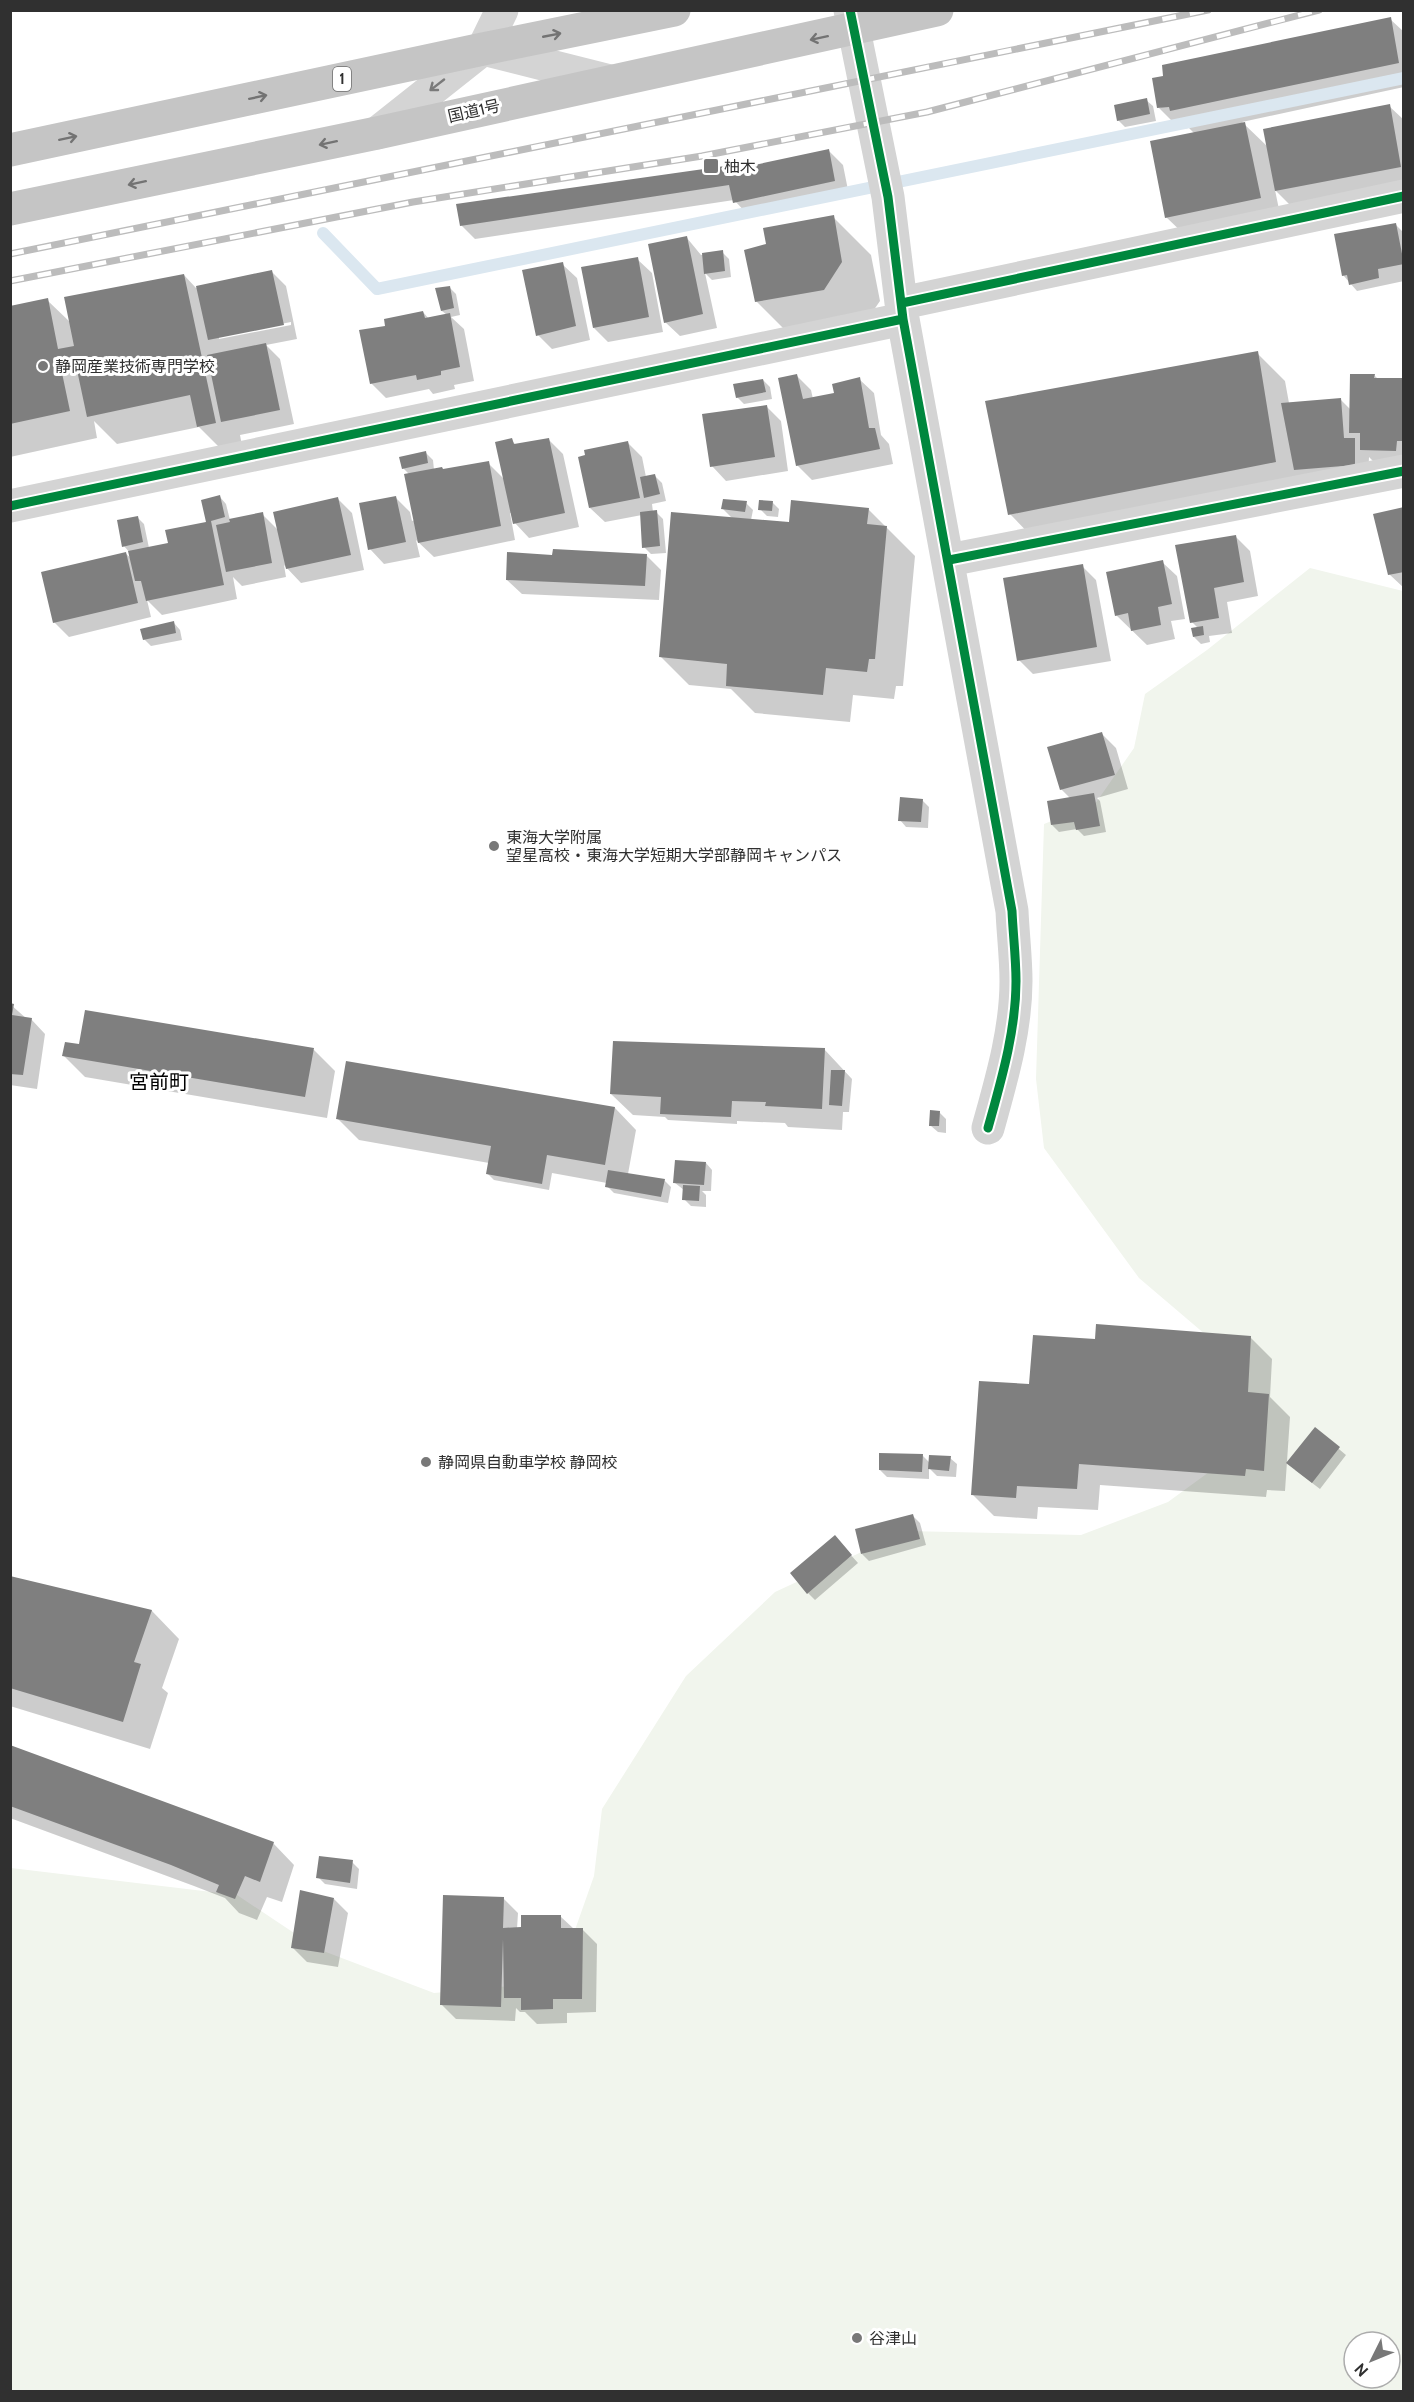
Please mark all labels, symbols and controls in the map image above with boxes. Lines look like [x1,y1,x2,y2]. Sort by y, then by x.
one-way arrow [542,29,561,40]
one-way arrow [809,32,828,44]
road number: 1 [333,67,351,91]
one-way arrow [429,79,445,92]
one-way arrow [248,91,268,102]
street label: 国道1号 [446,96,502,126]
one-way arrow [58,131,77,143]
one-way arrow [319,138,338,149]
marker: 柚木 [702,157,720,175]
place label: 柚木 [724,157,756,176]
one-way arrow [128,178,147,189]
place label: 静岡産業技術専門学校 [55,357,215,376]
marker: 静岡産業技術専門学校 [36,359,50,373]
place label: 東海大学附属 望星高校・東海大学短期大学部静岡キャンパス [506,828,842,865]
marker: 東海大学附属 望星高校・東海大学短期大学部静岡キャンパス [487,839,501,853]
district label: 宮前町 [129,1070,189,1094]
place label: 静岡県自動車学校 静岡校 [438,1453,618,1472]
marker: 静岡県自動車学校 静岡校 [419,1455,433,1469]
place label: 谷津山 [869,2329,917,2348]
north arrow [1342,2330,1402,2390]
marker: 谷津山 [850,2331,864,2345]
text: N [1351,2359,1372,2381]

